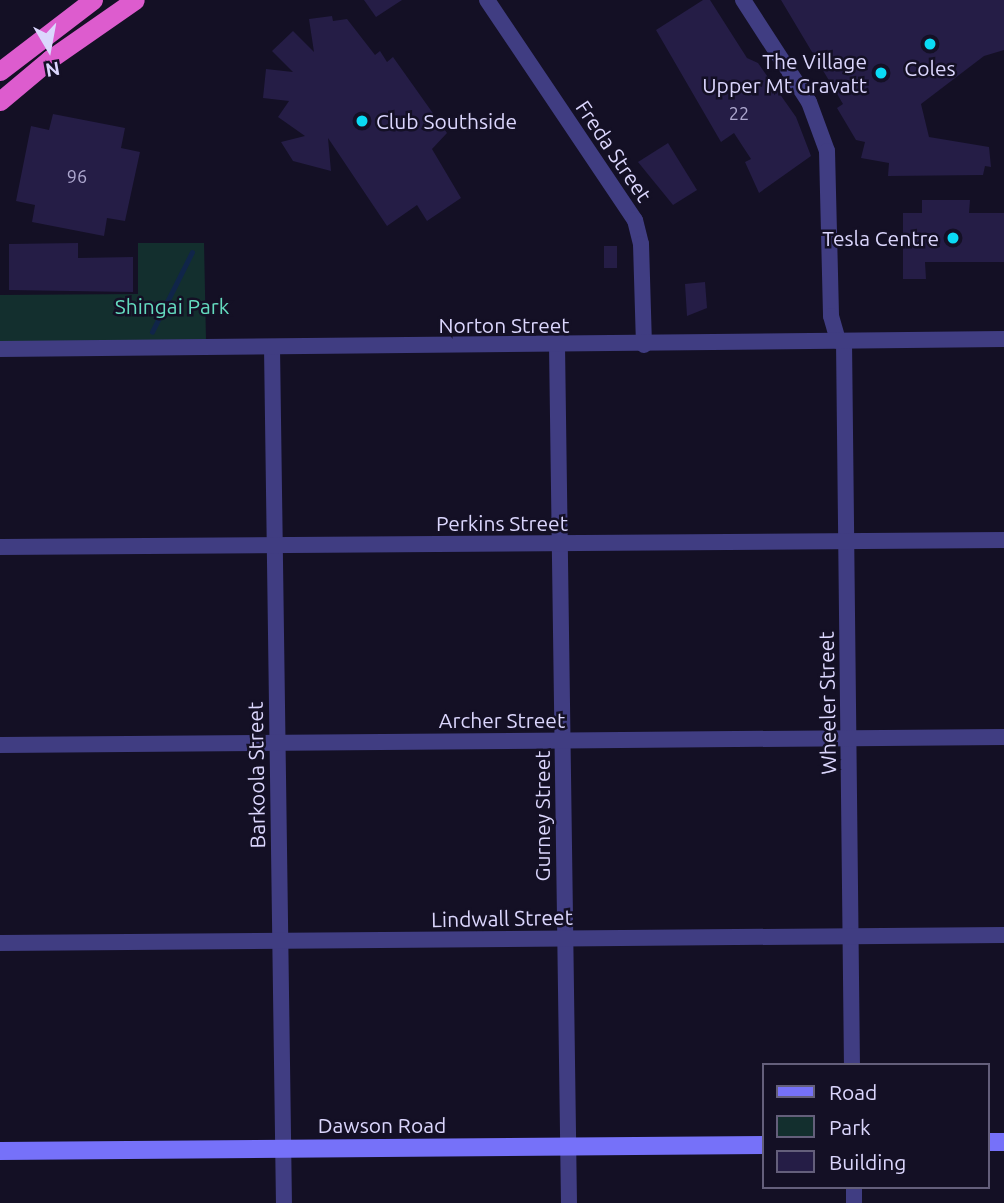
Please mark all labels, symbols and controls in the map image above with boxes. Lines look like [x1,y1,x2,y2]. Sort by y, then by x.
north arrow [14,14,84,84]
marker: Coles [922,36,938,52]
place label: The Village Upper Mt Gravatt [702,48,867,98]
place label: Coles [904,55,956,81]
text: N [44,58,62,82]
marker: The Village Upper Mt Gravatt [873,65,889,81]
street label: Freda Street [571,96,657,206]
house number: 22 [729,102,749,124]
place label: Club Southside [376,108,517,134]
marker: Club Southside [354,113,370,129]
house number: 96 [67,165,87,187]
place label: Tesla Centre [822,225,939,251]
marker: Tesla Centre [945,230,961,246]
park label: Shingai Park [115,293,229,319]
street label: Norton Street [438,312,570,338]
street label: Perkins Street [436,510,568,536]
street label: Wheeler Street [813,631,841,775]
street label: Barkoola Street [242,701,270,849]
street label: Archer Street [439,707,565,733]
street label: Gurney Street [529,750,555,882]
street label: Lindwall Street [431,904,573,932]
legend [762,1063,990,1189]
text: Road [829,1080,877,1104]
street label: Dawson Road [318,1112,446,1138]
text: Park [829,1115,871,1139]
text: Building [829,1150,906,1174]

